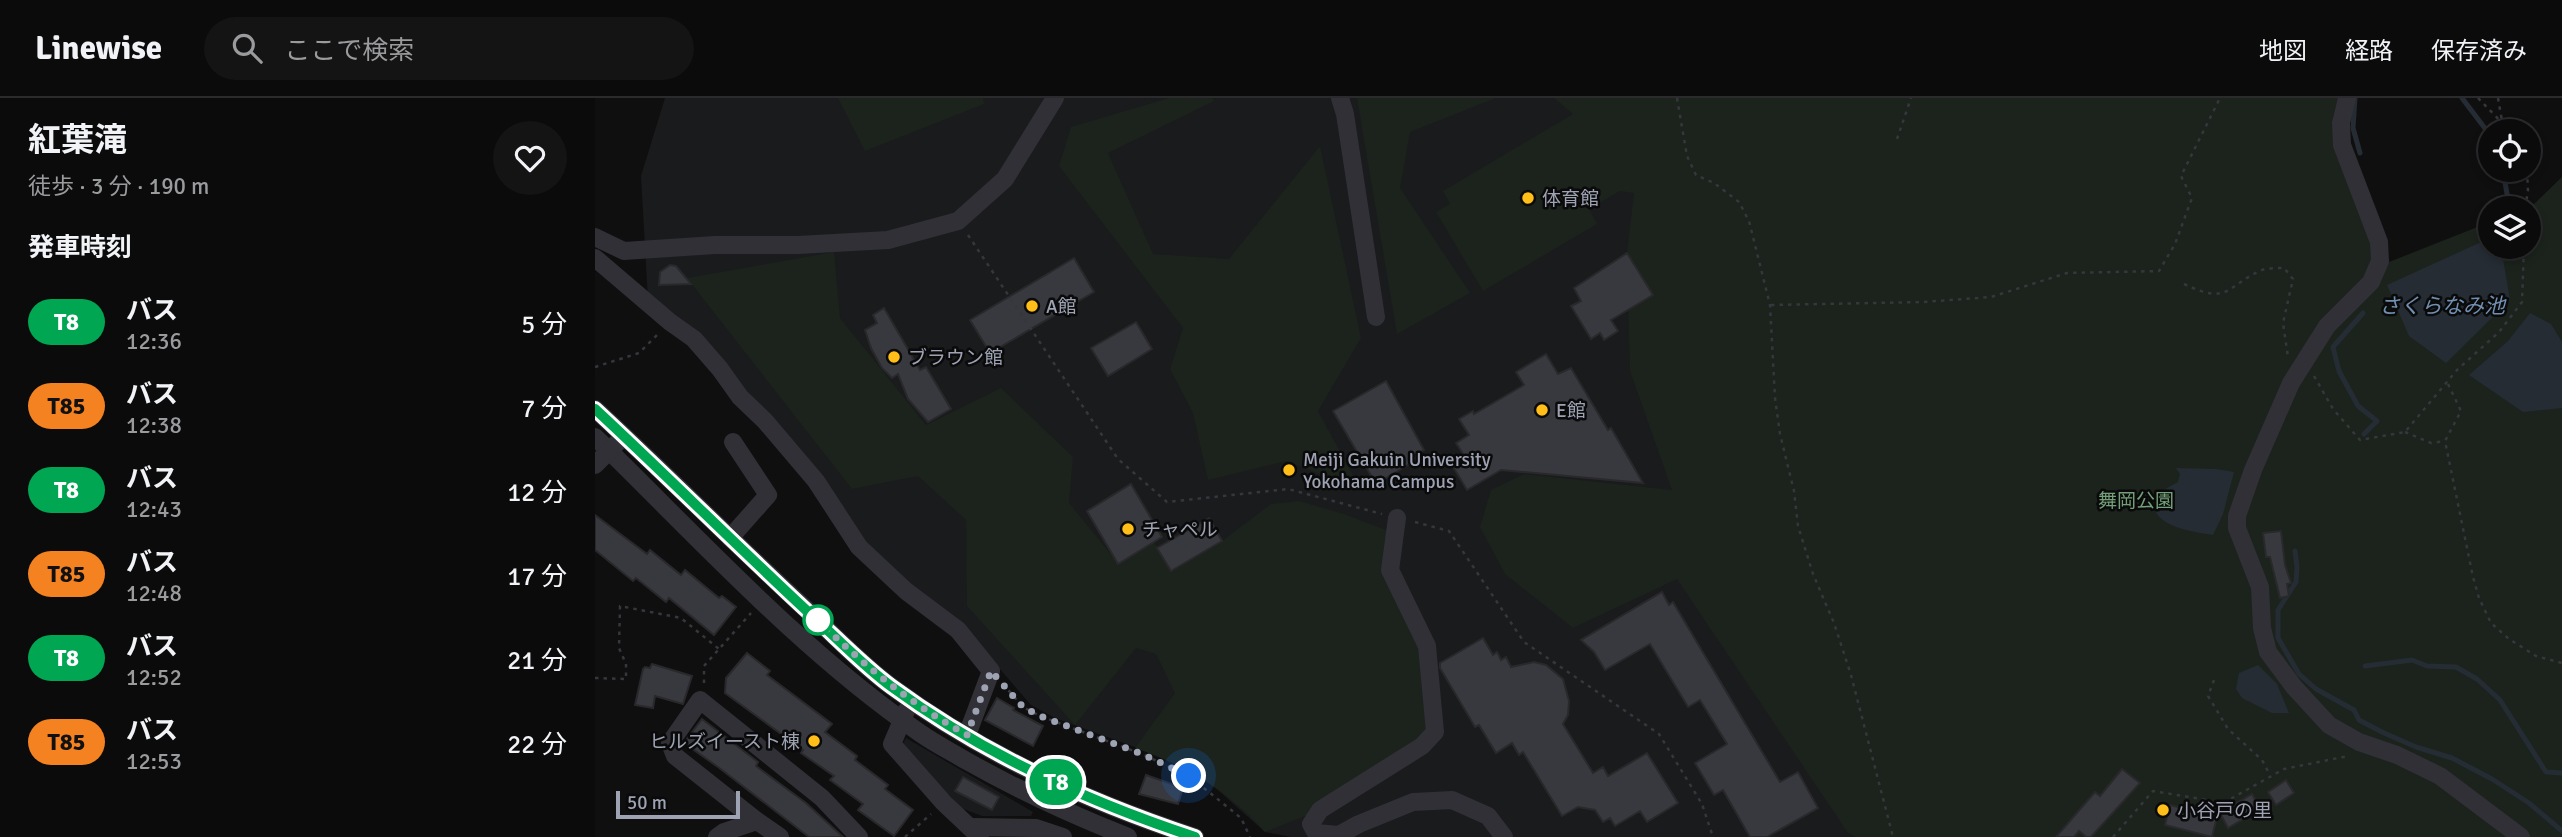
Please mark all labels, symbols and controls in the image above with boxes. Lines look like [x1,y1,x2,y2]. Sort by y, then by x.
search box [204,17,694,80]
text: Linewise [35,28,162,69]
icon: search [228,29,266,67]
text: ここで検索 [284,35,414,67]
text: 地図 [2259,36,2307,66]
text: 経路 [2345,36,2393,66]
text: 保存済み [2431,36,2527,66]
map controls [2478,119,2541,259]
button: locate [2478,119,2541,182]
text: 紅葉滝 [28,120,127,161]
button: heart [493,121,567,195]
text: 徒歩 · 3 分 · 190 m [28,172,209,201]
place label: 体育館 [1542,187,1599,211]
marker: 体育館 [1520,190,1536,206]
button: layers [2478,196,2541,259]
text: 発車時刻 [28,232,132,264]
water label: さくらなみ池 [2379,293,2507,319]
text: バス [126,295,178,327]
place label: A館 [1046,295,1077,319]
marker: A館 [1024,298,1040,314]
text: T8 [54,307,79,337]
text: 5 分 [521,309,567,341]
text: 12:36 [126,327,182,356]
place label: ブラウン館 [908,346,1003,370]
marker: ブラウン館 [886,349,902,365]
text: バス [126,379,178,411]
text: T85 [47,391,86,421]
text: 7 分 [521,393,567,425]
place label: E館 [1556,399,1586,423]
marker: E館 [1534,402,1550,418]
text: 12:38 [126,411,182,440]
place label: Meiji Gakuin University Yokohama Campus [1303,448,1491,494]
marker: Meiji Gakuin University Yokohama Campus [1281,462,1297,478]
text: バス [126,463,178,495]
text: T8 [54,475,79,505]
text: 12 分 [507,477,567,509]
park label: 舞岡公園 [2098,489,2174,513]
text: 12:43 [126,495,182,524]
place label: チャペル [1142,518,1218,542]
marker: チャペル [1120,521,1136,537]
text: バス [126,547,178,579]
text: T85 [47,559,86,589]
text: 17 分 [507,561,567,593]
text: 12:48 [126,579,182,608]
unlabelled marker [803,605,833,635]
text: バス [126,631,178,663]
text: T8 [54,643,79,673]
text: 21 分 [507,645,567,677]
text: 12:52 [126,663,182,692]
text: バス [126,715,178,747]
text: T85 [47,727,86,757]
text: 22 分 [507,729,567,761]
place label: ヒルズイースト棟 [649,730,800,754]
marker: ヒルズイースト棟 [806,733,822,749]
text: 12:53 [126,747,182,776]
your location [1171,758,1206,793]
line badge: T8 [1025,759,1087,805]
text: T8 [1043,767,1069,797]
scale bar [616,788,740,820]
text: 50 m [627,791,667,815]
place label: 小谷戸の里 [2177,799,2272,823]
marker: 小谷戸の里 [2155,802,2171,818]

